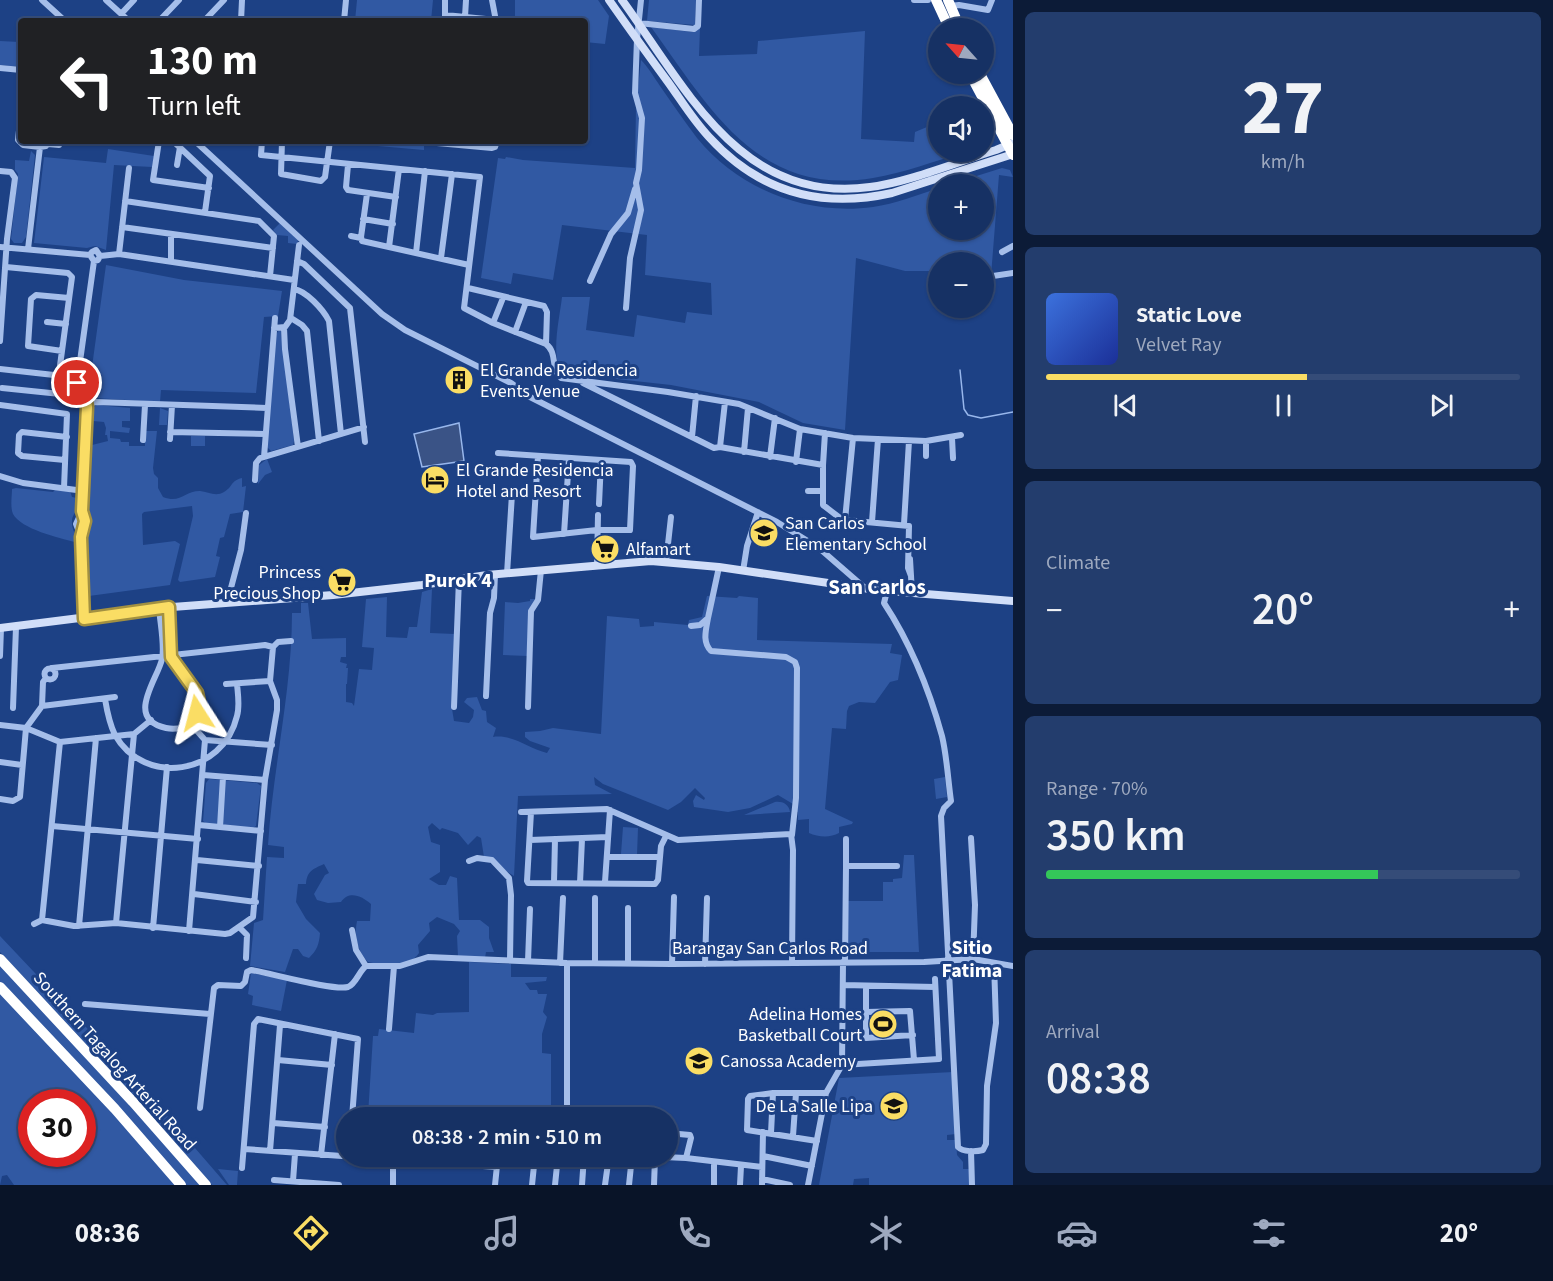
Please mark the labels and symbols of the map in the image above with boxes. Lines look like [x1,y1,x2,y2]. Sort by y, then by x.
north arrow [928,18,994,84]
pin [51,357,102,408]
place label: El Grande Residencia Events Venue [480,358,637,404]
building icon: El Grande Residencia Events Venue [443,364,475,396]
place label: El Grande Residencia Hotel and Resort [456,458,613,504]
hotel icon: El Grande Residencia Hotel and Resort [419,464,451,496]
place label: San Carlos Elementary School [785,511,927,557]
school or university icon: San Carlos Elementary School [748,517,780,549]
supermarket icon: Alfamart [589,533,621,565]
place label: Alfamart [626,537,691,562]
place label: Princess Precious Shop [213,560,321,606]
supermarket icon: Princess Precious Shop [326,566,358,598]
district label: Purok 4 [424,567,492,595]
district label: San Carlos [828,572,926,602]
position arrow [165,681,229,745]
district label: Sitio Fatima [942,934,1002,985]
street label: Barangay San Carlos Road [672,936,868,961]
street label: Southern Tagalog Arterial Road [27,966,202,1156]
place label: Adelina Homes Basketball Court [738,1002,862,1048]
sports icon: Adelina Homes Basketball Court [867,1008,899,1040]
school or university icon: Canossa Academy [683,1045,715,1077]
place label: Canossa Academy [720,1049,856,1074]
speed limit sign: 30 [18,1089,96,1167]
school or university icon: De La Salle Lipa [878,1090,910,1122]
place label: De La Salle Lipa [756,1094,873,1119]

